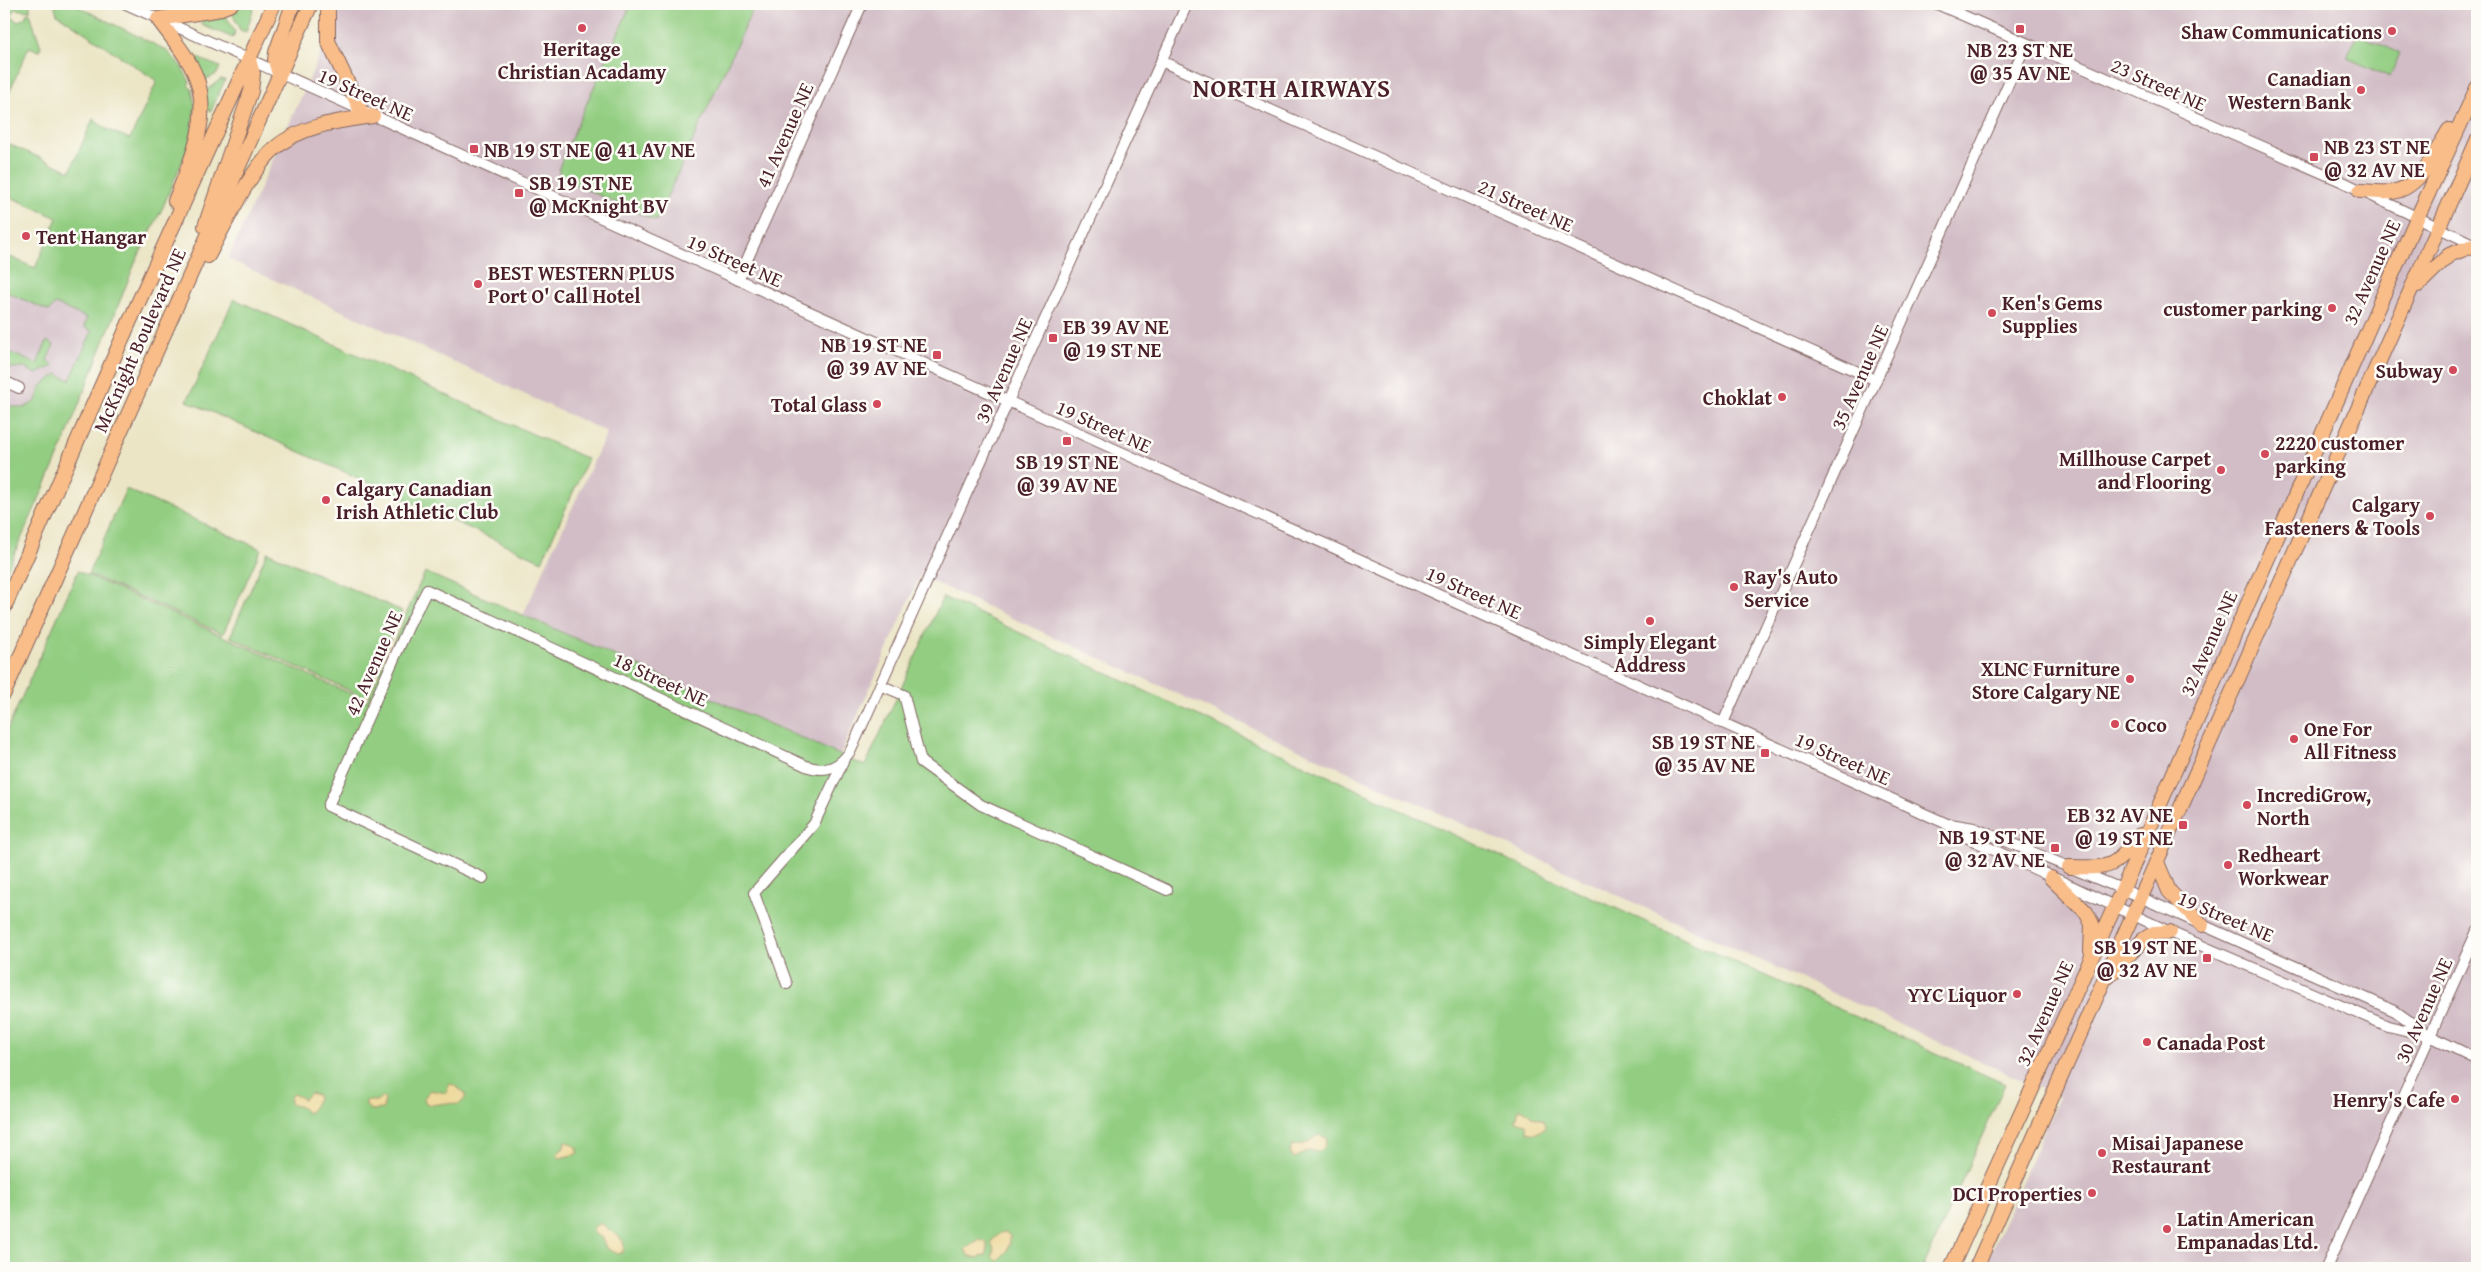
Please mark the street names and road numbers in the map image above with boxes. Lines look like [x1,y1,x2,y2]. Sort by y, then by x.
street label: 23 Street NE [2107,50,2211,118]
street label: 19 Street NE [314,60,418,128]
street label: 41 Avenue NE [748,78,820,192]
street label: 21 Street NE [1474,171,1578,239]
street label: 32 Avenue NE [2335,215,2407,329]
street label: 19 Street NE [683,226,787,294]
street label: McKnight Boulevard NE [85,243,193,437]
street label: 39 Avenue NE [967,313,1039,427]
street label: 35 Avenue NE [1823,320,1895,434]
street label: 19 Street NE [1052,392,1156,460]
street label: 19 Street NE [1422,558,1526,626]
street label: 32 Avenue NE [2172,586,2244,700]
street label: 42 Avenue NE [337,606,409,720]
street label: 18 Street NE [609,644,713,714]
street label: 19 Street NE [1791,724,1895,792]
street label: 19 Street NE [2173,883,2279,949]
street label: 30 Avenue NE [2387,953,2459,1067]
street label: 32 Avenue NE [2008,956,2080,1070]

